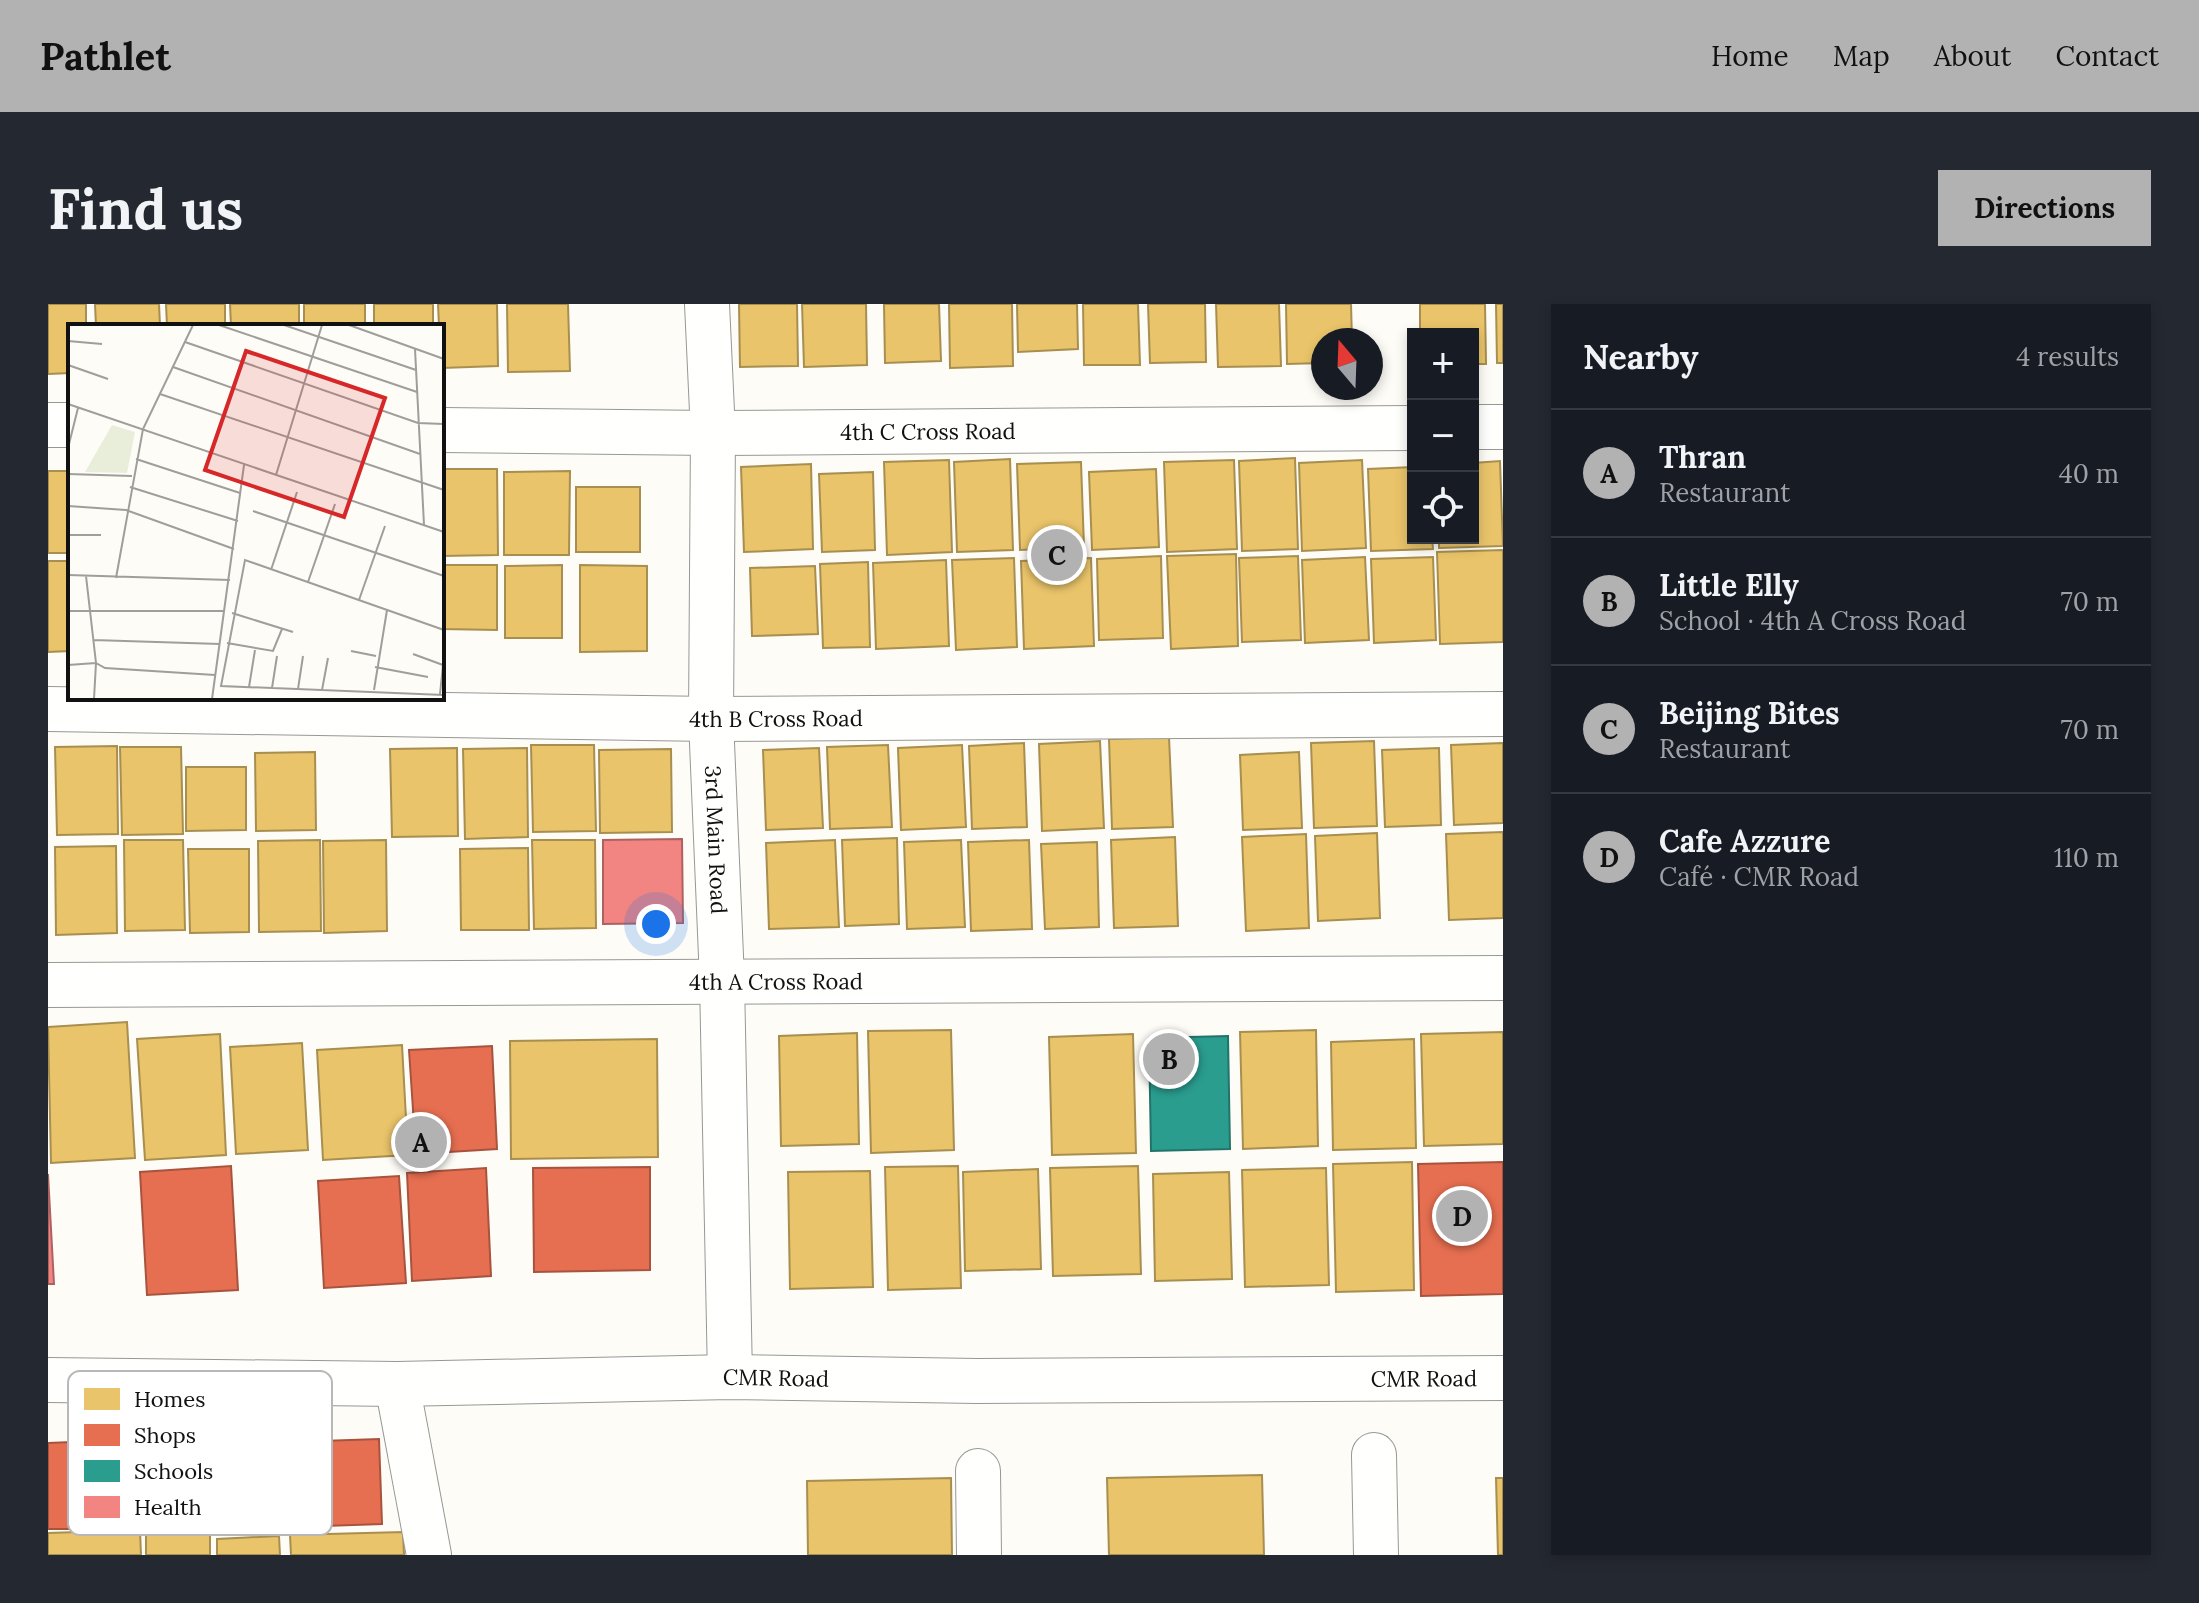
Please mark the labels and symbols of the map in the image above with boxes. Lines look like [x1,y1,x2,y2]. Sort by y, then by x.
inset map [68,324,444,700]
north arrow [1311,328,1383,400]
street label: 4th C Cross Road [840,417,1016,446]
pin: C [1031,525,1083,585]
street label: 4th B Cross Road [689,704,863,733]
street label: 3rd Main Road [699,765,733,915]
your location [636,904,676,944]
street label: 4th A Cross Road [689,967,863,996]
pin: B [1143,1029,1195,1089]
pin: A [395,1112,447,1172]
pin: D [1436,1186,1488,1246]
street label: CMR Road [723,1363,829,1393]
street label: CMR Road [1371,1364,1477,1393]
legend [68,1371,332,1535]
text: Homes [134,1385,205,1413]
text: Shops [134,1421,196,1449]
text: Schools [134,1457,213,1485]
text: Health [134,1493,202,1521]

